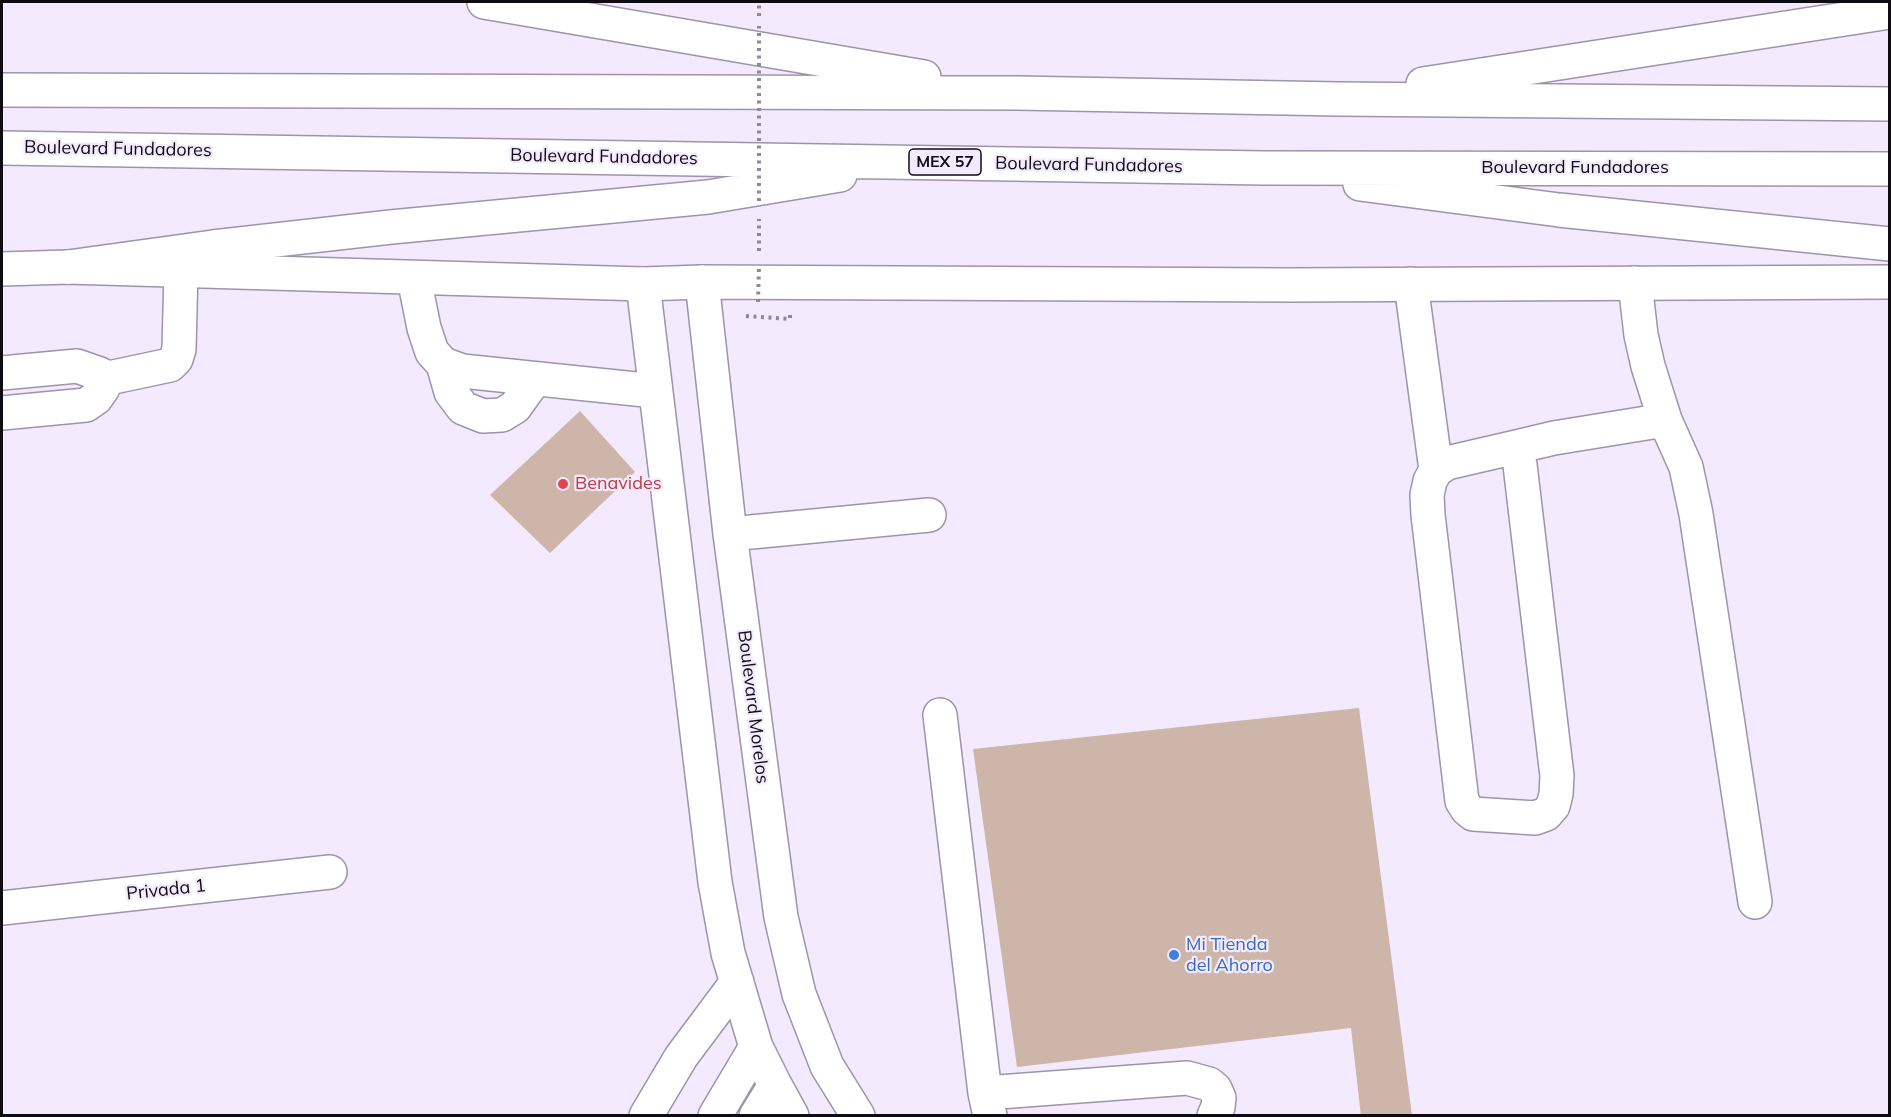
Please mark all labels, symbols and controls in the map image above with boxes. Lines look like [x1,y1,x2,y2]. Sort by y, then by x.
street label: Boulevard Fundadores [24,137,212,161]
street label: Boulevard Fundadores [510,145,698,169]
road number: MEX 57 [909,149,981,175]
street label: Boulevard Fundadores [995,153,1183,177]
street label: Boulevard Fundadores [1481,157,1669,179]
place label: Benavides [575,473,662,495]
marker: Benavides [556,477,570,491]
street label: Boulevard Morelos [733,629,773,785]
street label: Privada 1 [125,875,207,905]
place label: Mi Tienda del Ahorro [1186,934,1273,976]
marker: Mi Tienda del Ahorro [1167,948,1181,962]

